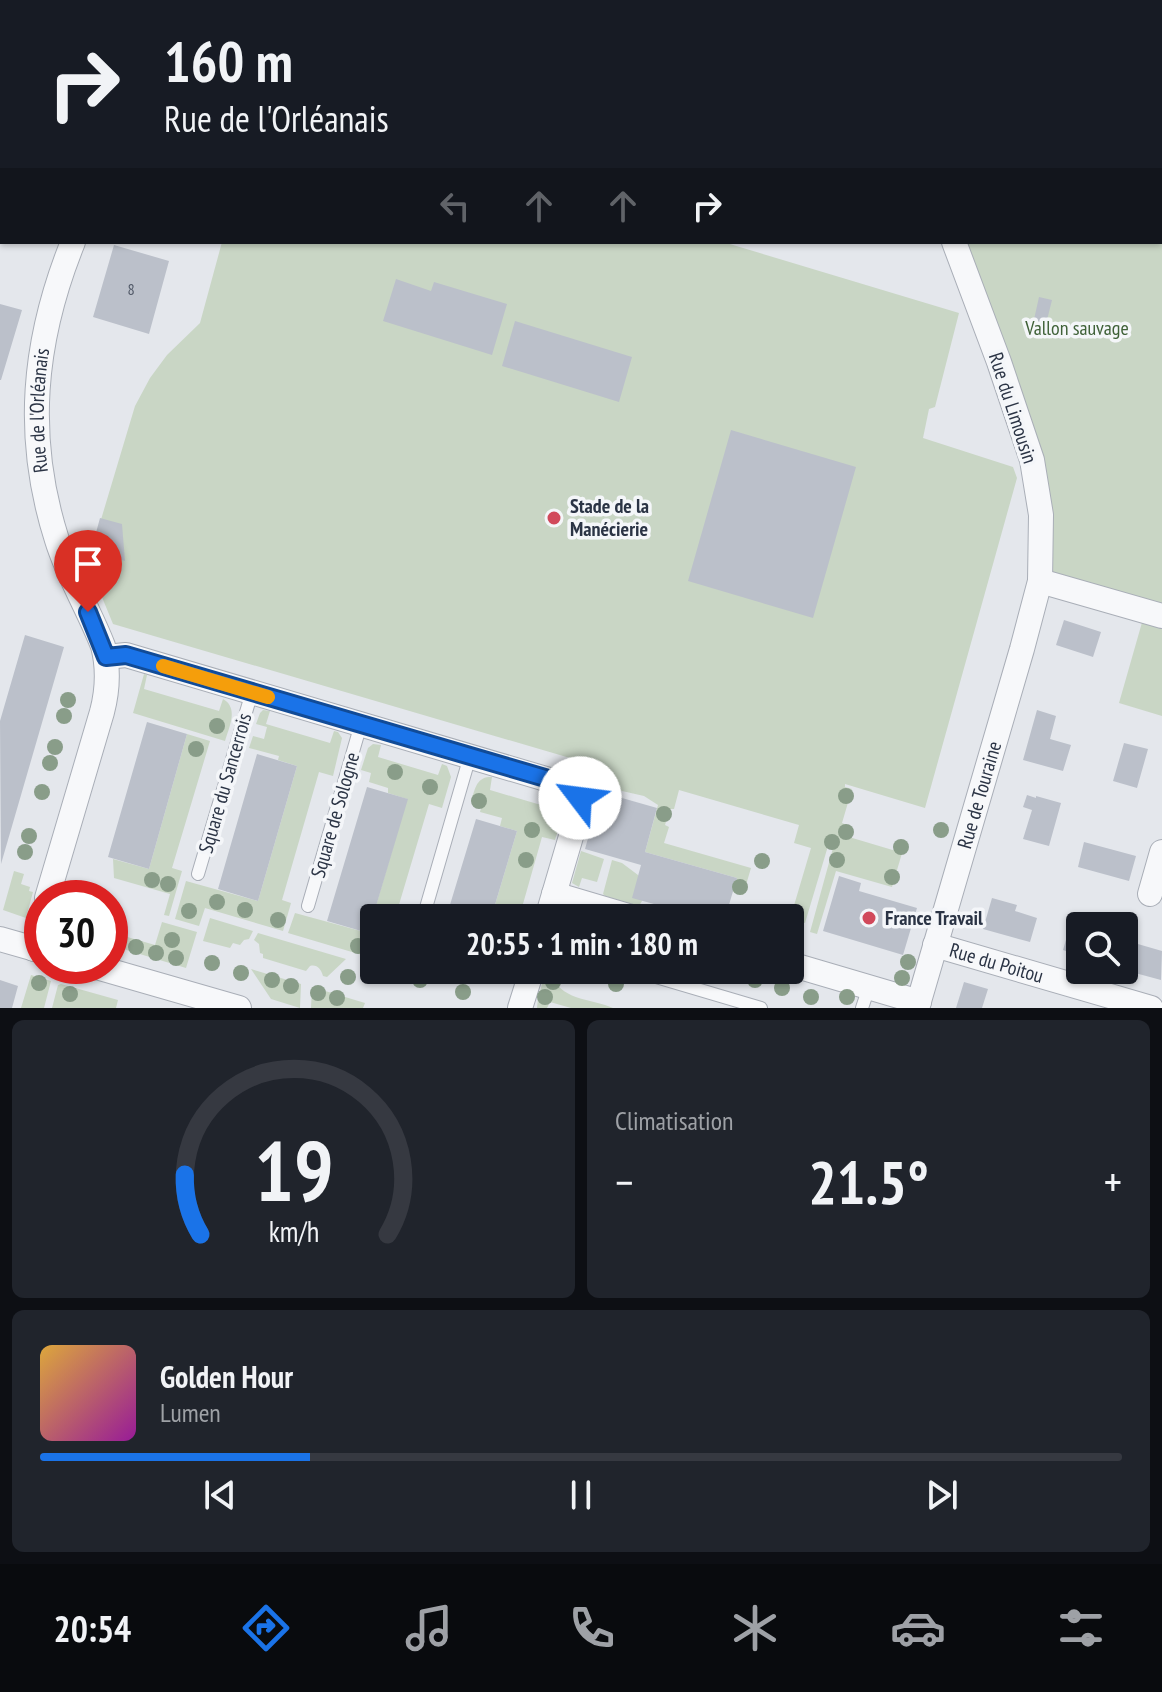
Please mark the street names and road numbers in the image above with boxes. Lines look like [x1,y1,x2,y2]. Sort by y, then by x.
street label: Rue de l'Orléanais [24,346,55,474]
street label: Rue du Limousin [983,349,1043,467]
street label: Square du Sancerrois [193,710,257,856]
street label: Rue de Touraine [951,738,1007,852]
street label: Square de Sologne [305,749,365,881]
street label: Rue du Poitou [946,937,1046,989]

